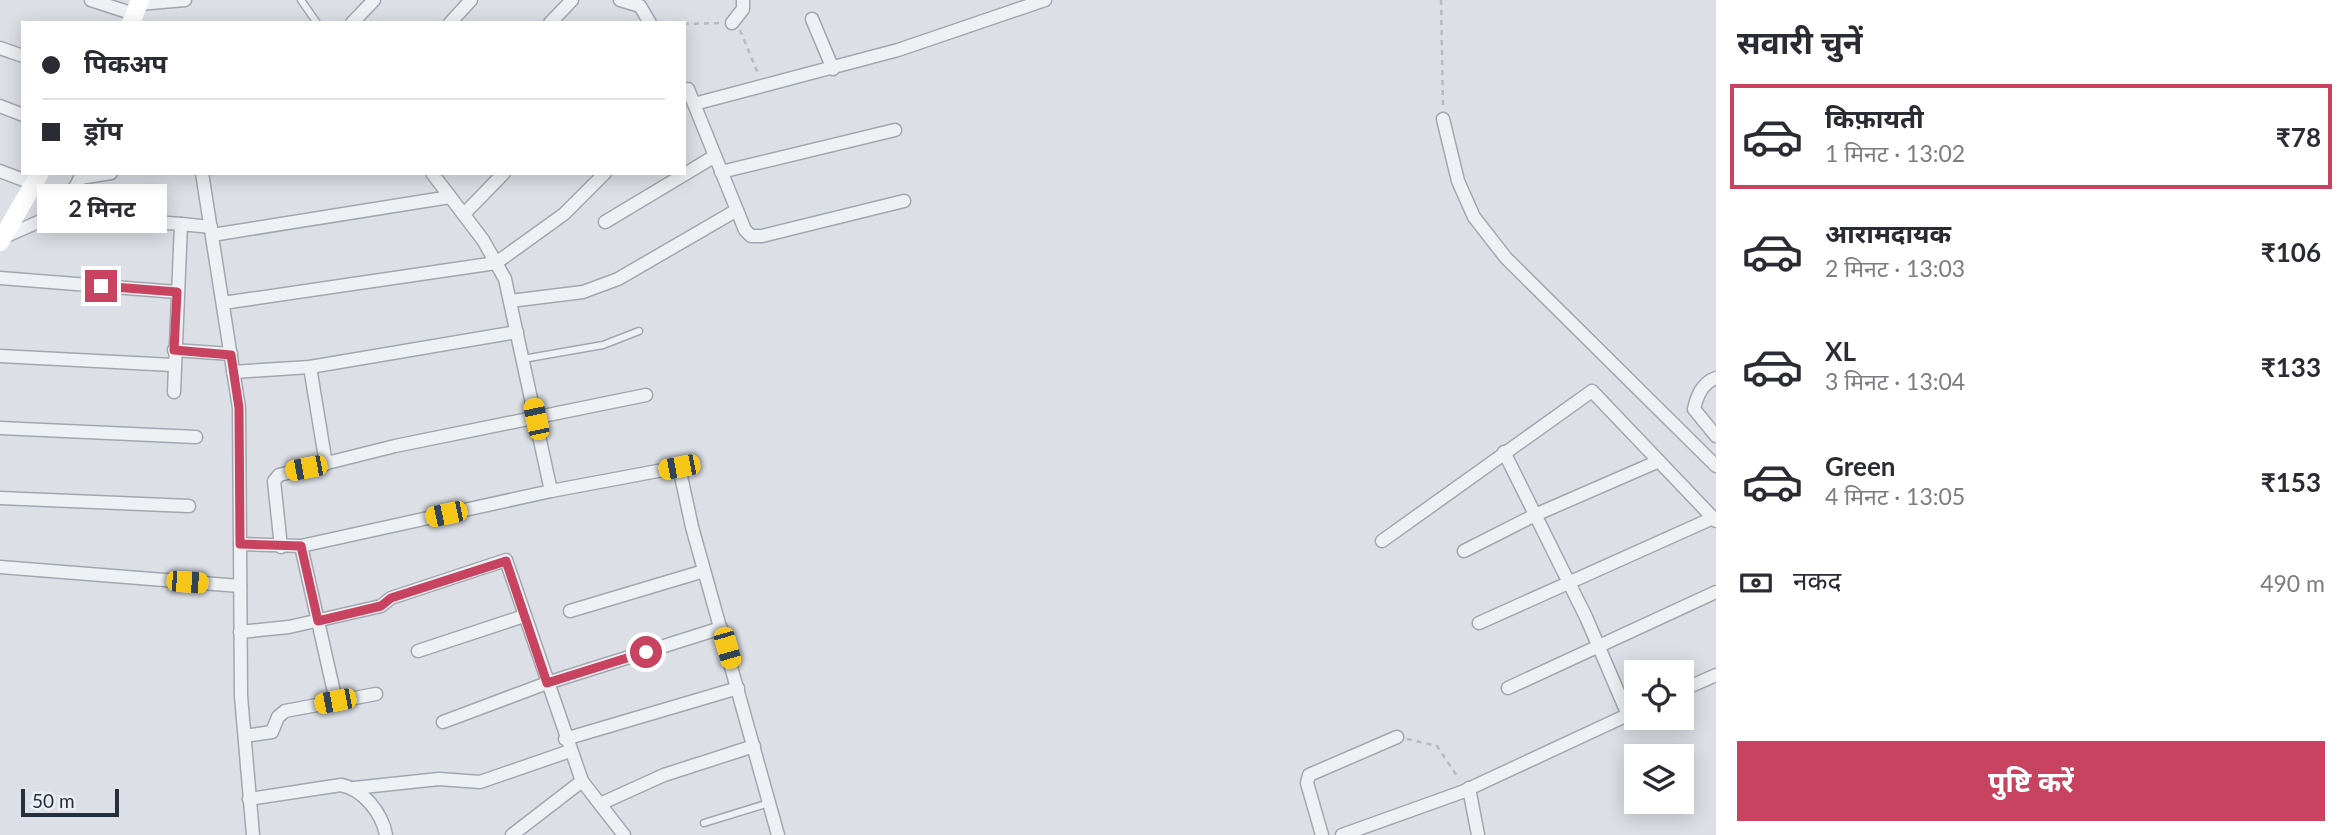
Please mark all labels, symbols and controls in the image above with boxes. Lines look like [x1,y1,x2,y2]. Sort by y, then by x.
text: सवारी चुनें [1737,22,1863,61]
text: पिकअप [84,47,167,79]
text: किफ़ायती [1825,102,1924,134]
icon: car [1741,105,1804,168]
text: ड्रॉप [84,114,122,146]
text: ₹78 [2276,121,2321,153]
text: 1 मिनट · 13:02 [1825,139,1965,167]
callout: 2 मिनट [36,184,166,233]
text: 2 मिनट [68,194,136,222]
text: आरामदायक [1825,217,1951,249]
icon: car [1741,220,1804,283]
text: ₹106 [2261,236,2321,268]
text: 2 मिनट · 13:03 [1825,254,1965,282]
route end [85,270,117,302]
icon: car [1741,335,1804,398]
text: XL [1825,335,1856,367]
text: ₹133 [2261,351,2321,383]
text: 3 मिनट · 13:04 [1825,367,1965,395]
car [522,396,551,442]
icon: car [1741,450,1804,513]
text: Green [1825,450,1895,482]
car [657,453,702,481]
car [284,454,329,482]
text: ₹153 [2261,466,2321,498]
text: 4 मिनट · 13:05 [1825,482,1965,510]
car [424,499,469,529]
icon: cash [1737,564,1775,602]
text: नकद [1793,564,1841,596]
text: 490 m [2260,569,2325,597]
car [166,570,209,594]
car [712,625,743,671]
route start [630,636,662,668]
map controls [1624,660,1694,814]
button: locate [1624,660,1694,730]
car [313,687,358,715]
button: पुष्टि करें [1737,741,2325,821]
button: layers [1624,744,1694,814]
scale bar [21,786,119,818]
text: 50 m [32,789,75,812]

